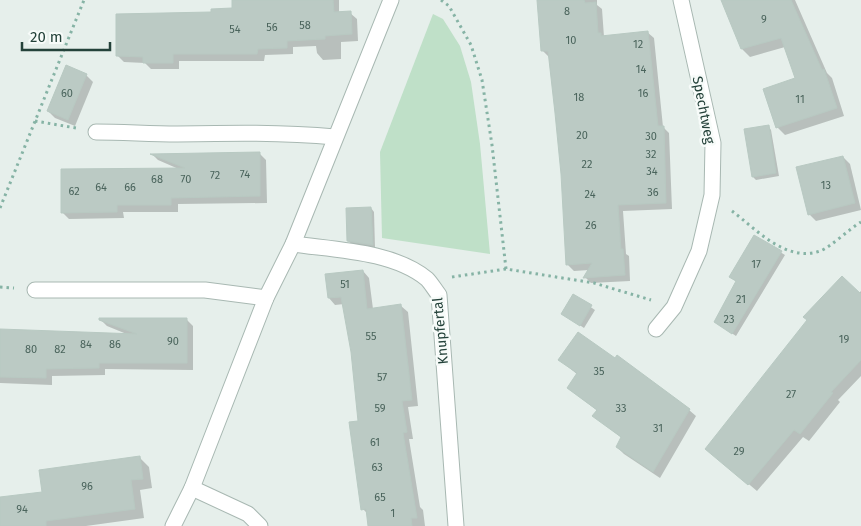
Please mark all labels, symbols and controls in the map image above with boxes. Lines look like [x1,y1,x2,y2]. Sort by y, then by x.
house number: 8 [564,5,570,18]
house number: 9 [761,13,767,26]
house number: 58 [299,19,311,32]
scale bar [22,20,110,52]
house number: 56 [266,21,278,34]
house number: 54 [229,23,241,36]
text: 20 m [30,28,63,46]
house number: 10 [566,34,576,47]
house number: 12 [633,38,643,51]
house number: 14 [636,63,646,76]
street label: Spechtweg [689,75,719,146]
house number: 60 [61,87,73,100]
house number: 16 [638,87,648,100]
house number: 18 [574,91,584,104]
house number: 11 [795,93,805,106]
house number: 20 [576,129,588,142]
house number: 30 [645,130,657,143]
house number: 32 [646,148,656,161]
house number: 22 [582,158,592,171]
house number: 34 [646,165,658,178]
house number: 74 [240,168,250,181]
house number: 72 [210,169,220,182]
house number: 68 [151,173,163,186]
house number: 70 [181,173,191,186]
house number: 13 [821,179,831,192]
house number: 64 [95,181,107,194]
house number: 66 [124,181,136,194]
house number: 62 [68,185,80,198]
house number: 36 [647,186,659,199]
house number: 24 [585,188,596,201]
house number: 26 [585,219,597,232]
house number: 17 [751,258,761,271]
house number: 51 [340,278,350,291]
house number: 21 [736,293,746,306]
street label: Knupfertal [429,297,452,365]
house number: 23 [724,313,734,326]
house number: 55 [366,330,377,343]
house number: 19 [839,333,849,346]
house number: 90 [167,335,179,348]
house number: 84 [80,338,92,351]
house number: 86 [109,338,121,351]
house number: 80 [25,343,37,356]
house number: 82 [54,343,66,356]
house number: 35 [594,365,605,378]
house number: 57 [377,371,387,384]
house number: 27 [786,388,796,401]
house number: 59 [374,402,386,415]
house number: 33 [616,402,626,415]
house number: 31 [653,422,663,435]
house number: 61 [370,436,380,449]
house number: 29 [733,445,745,458]
house number: 63 [371,461,383,474]
house number: 96 [81,480,93,493]
house number: 65 [374,491,386,504]
house number: 94 [16,503,28,516]
house number: 1 [391,507,395,520]

